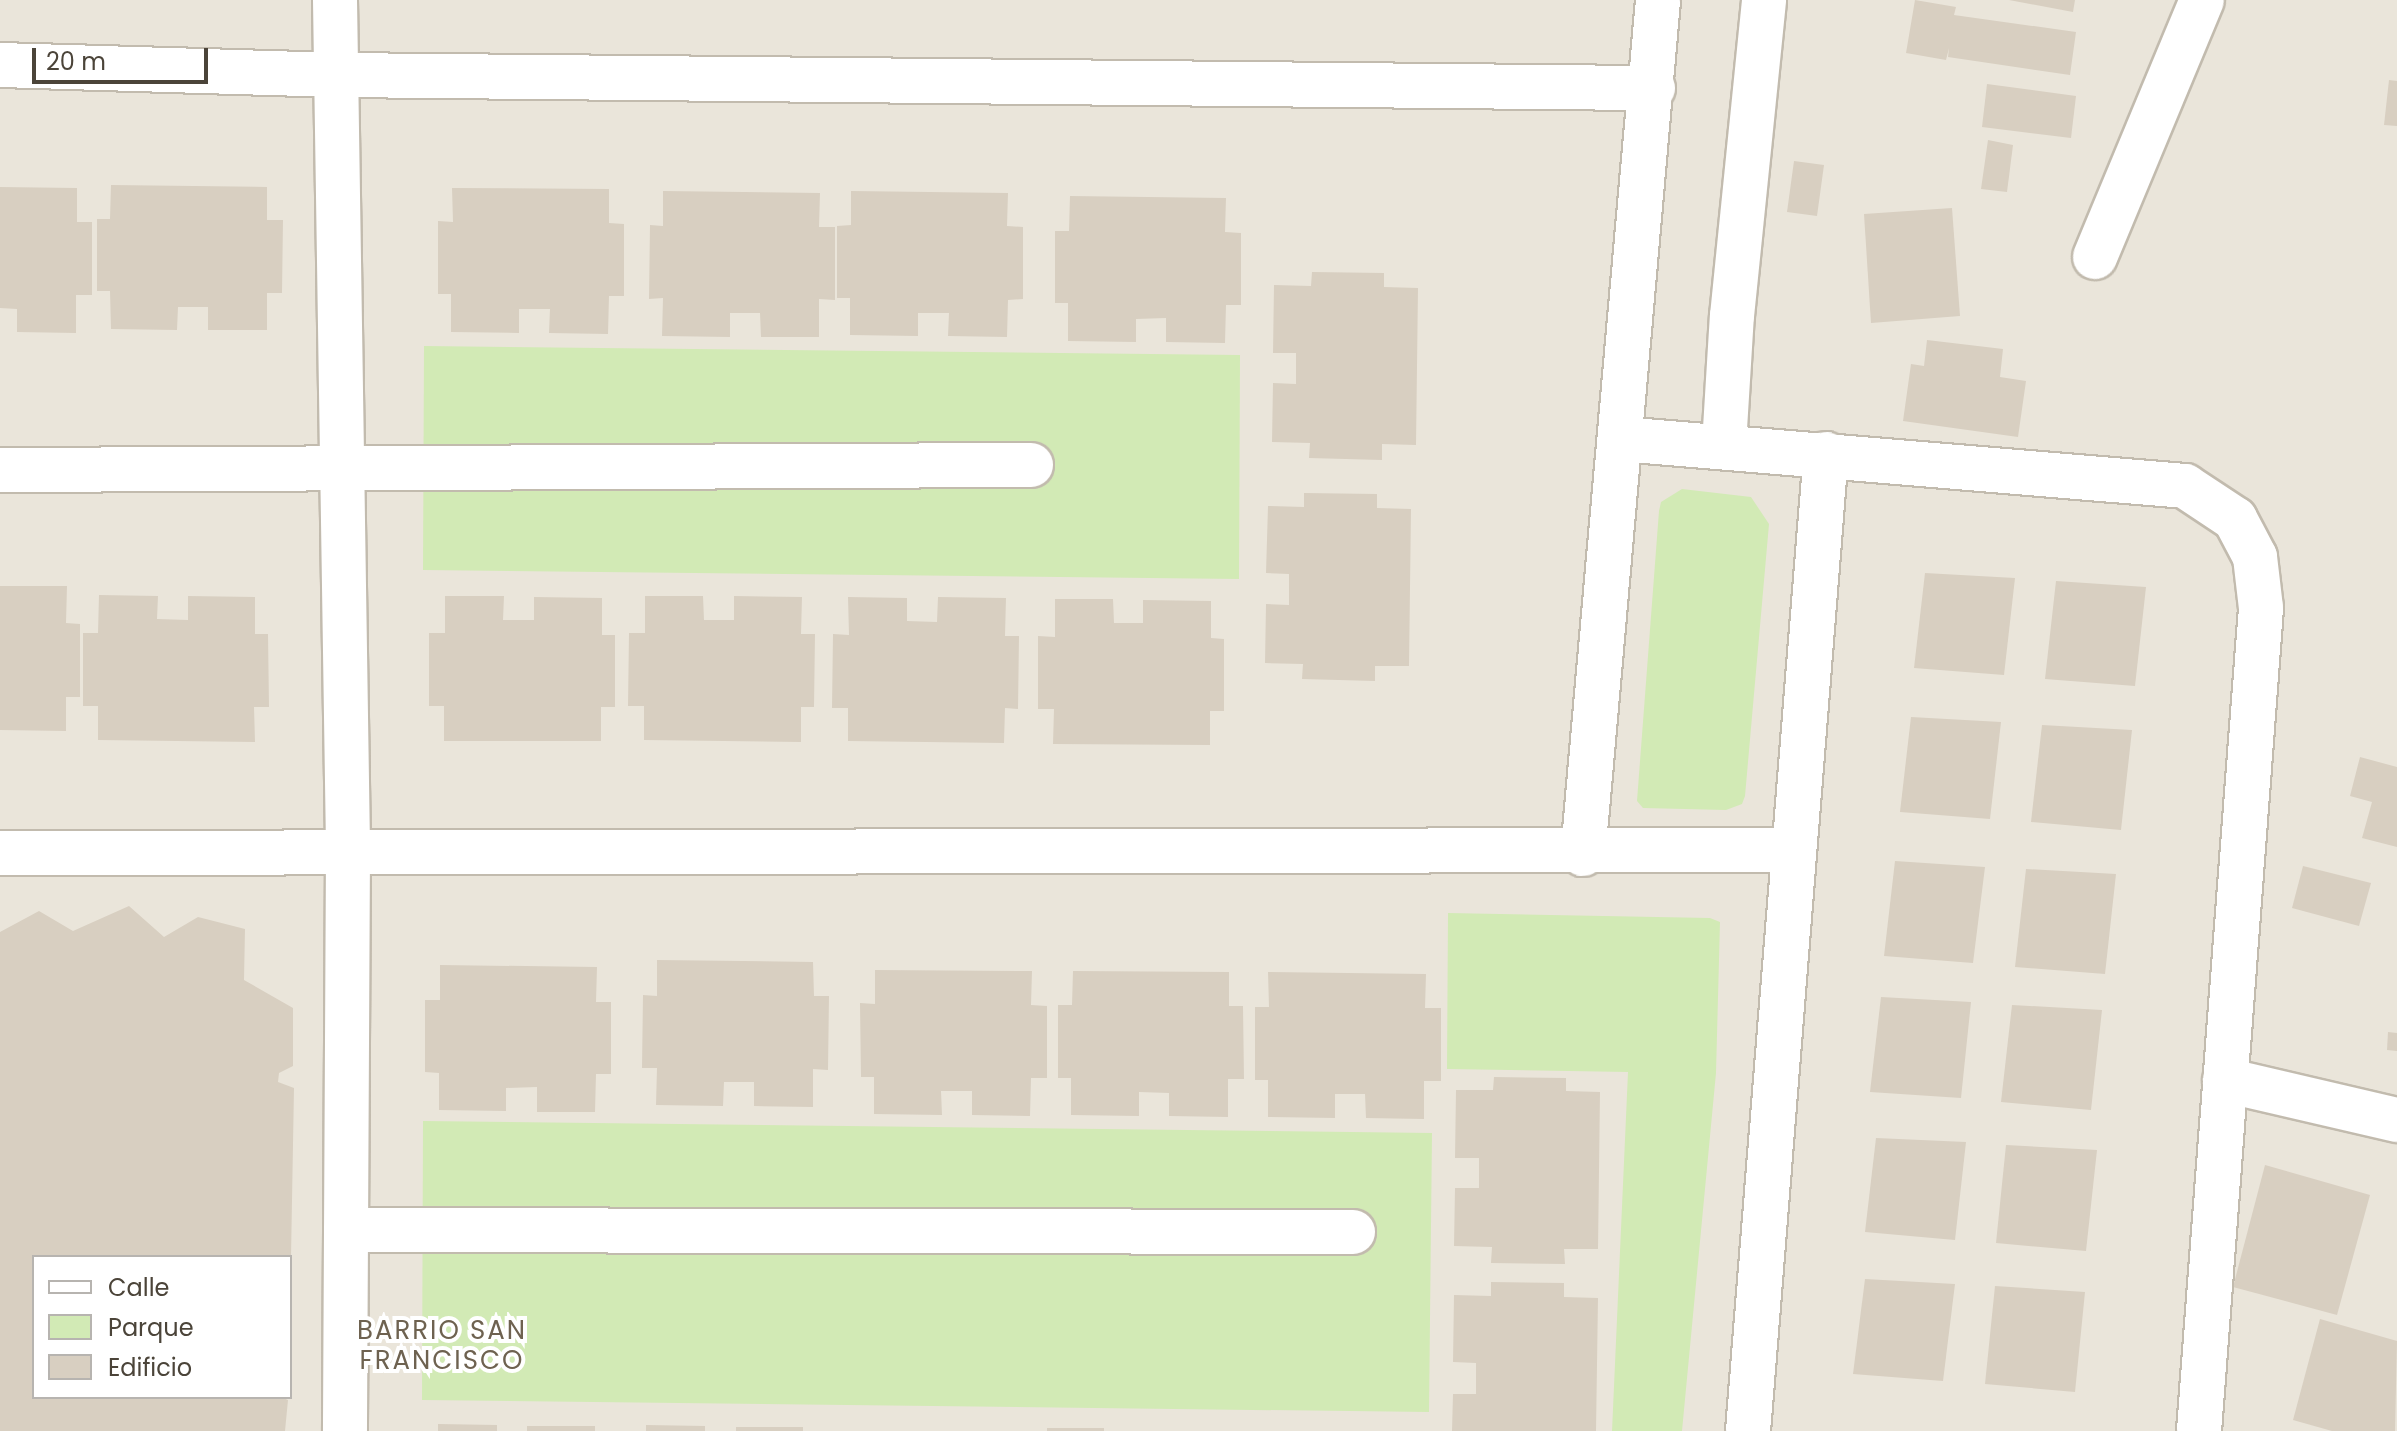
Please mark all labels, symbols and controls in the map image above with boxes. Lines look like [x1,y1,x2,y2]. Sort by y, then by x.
scale bar [36,32,212,82]
text: 20 m [46,45,106,78]
legend [32,1255,292,1399]
text: Calle [108,1271,169,1304]
text: Parque [108,1311,194,1344]
district label: BARRIO SAN FRANCISCO [357,1315,527,1376]
text: Edificio [108,1351,192,1384]

